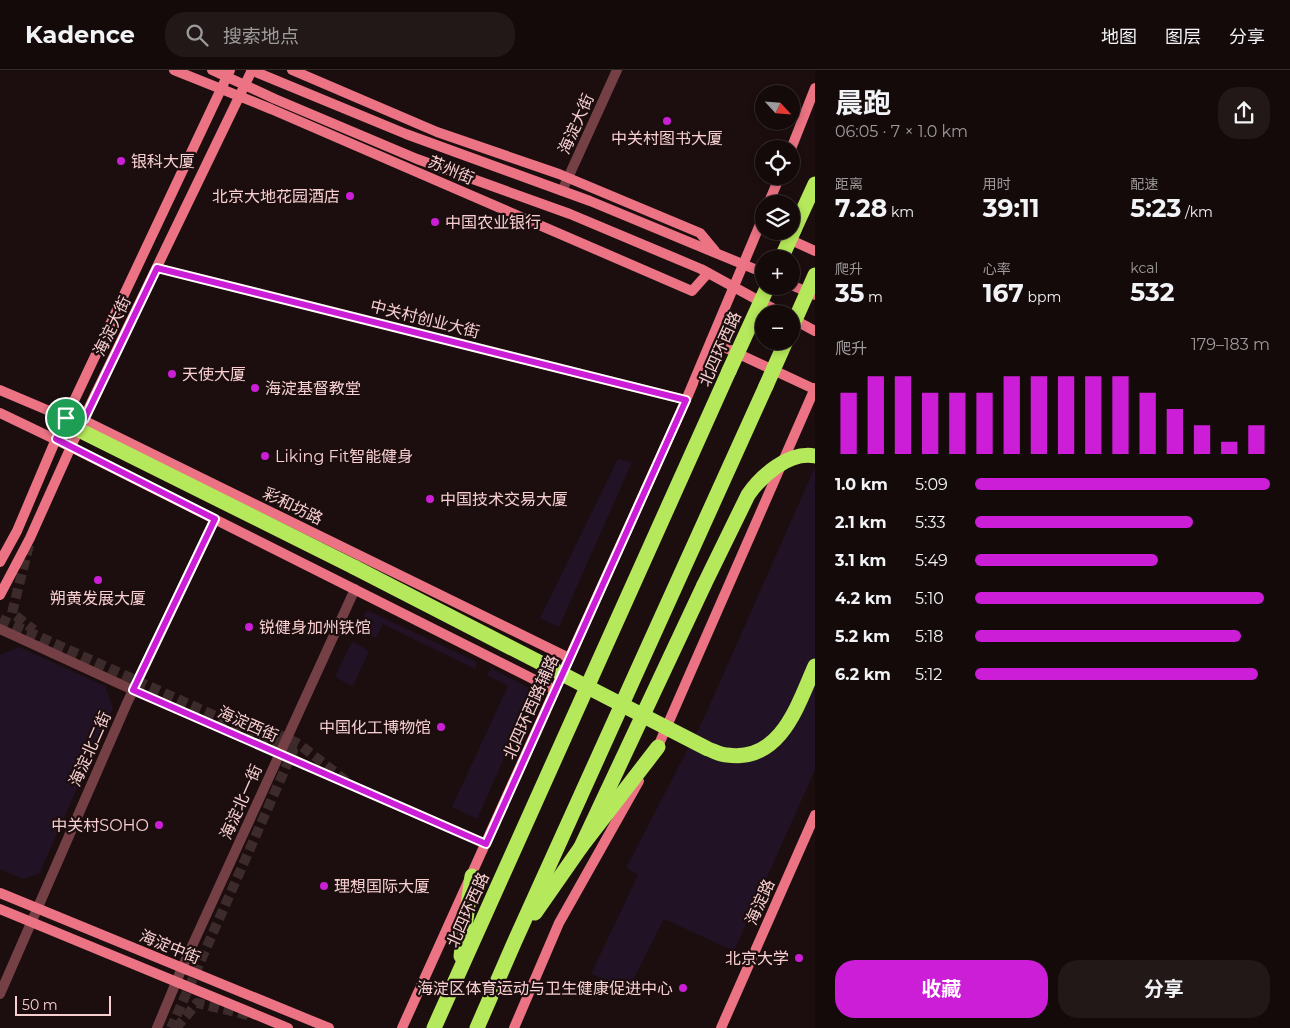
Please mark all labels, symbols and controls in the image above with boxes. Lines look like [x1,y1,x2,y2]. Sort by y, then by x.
search box [165,12,515,57]
text: Kadence [25,20,135,49]
icon: search [183,21,211,49]
text: 搜索地点 [223,25,299,48]
text: 地图 [1101,26,1137,48]
text: 图层 [1165,26,1201,48]
text: 分享 [1229,26,1265,48]
north arrow [755,85,800,130]
map controls [755,85,800,350]
text: 晨跑 [835,86,891,120]
button: share [1218,87,1270,139]
street label: 海淀大街 [554,91,598,157]
marker: 中关村图书大厦 [661,115,673,127]
text: 06:05 · 7 × 1.0 km [835,122,968,141]
place label: 中关村图书大厦 [611,129,723,148]
button: locate [755,140,800,185]
place label: 银科大厦 [131,152,195,171]
street label: 苏州街 [425,152,477,188]
marker: 银科大厦 [115,155,127,167]
text: 距离 [835,175,863,193]
text: 用时 [983,175,1011,193]
text: 配速 [1130,175,1158,193]
place label: 北京大地花园酒店 [212,187,340,206]
marker: 北京大地花园酒店 [344,190,356,202]
text: 7.28 [835,193,887,223]
text: 39:11 [983,193,1040,223]
text: 5:23 [1130,193,1181,223]
button: layers [755,195,800,240]
text: km [887,203,914,221]
text: /km [1181,203,1213,221]
place label: 中国农业银行 [445,213,541,232]
marker: 中国农业银行 [429,216,441,228]
button: + [755,250,800,295]
text: kcal [1130,259,1158,277]
text: 爬升 [835,260,863,278]
text: 心率 [983,260,1011,278]
text: 532 [1130,277,1175,307]
text: 35 [835,278,864,308]
text: 167 [983,278,1024,308]
text: m [864,288,883,306]
text: bpm [1024,288,1061,306]
street label: 海淀大街 [89,293,135,359]
street label: 中关村创业大街 [368,296,482,342]
button: − [755,305,800,350]
street label: 北四环西路 [695,309,745,389]
text: 179–183 m [1191,335,1270,354]
text: 爬升 [835,339,867,358]
place label: 天使大厦 [182,365,246,384]
marker: 天使大厦 [166,368,178,380]
place label: 海淀基督教堂 [265,379,361,398]
marker: 海淀基督教堂 [249,382,261,394]
pin [45,397,87,439]
icon: arrive [52,404,80,432]
place label: Liking Fit智能健身 [275,447,413,466]
marker: Liking Fit智能健身 [259,450,271,462]
text: 1.0 km [835,475,888,494]
text: 5:09 [915,475,948,494]
street label: 彩和坊路 [260,483,326,529]
place label: 中国技术交易大厦 [440,490,568,509]
marker: 中国技术交易大厦 [424,493,436,505]
text: 2.1 km [835,513,887,532]
text: 5:33 [915,513,945,532]
text: 3.1 km [835,551,886,570]
text: 5:49 [915,551,948,570]
marker: 朔黄发展大厦 [92,574,104,586]
place label: 朔黄发展大厦 [50,589,146,608]
text: 4.2 km [835,589,892,608]
text: 5:10 [915,589,944,608]
place label: 锐健身加州铁馆 [259,618,371,637]
marker: 锐健身加州铁馆 [243,621,255,633]
text: 5.2 km [835,627,890,646]
text: 5:18 [915,627,943,646]
street label: 北四环西路辅路 [500,652,562,762]
text: 6.2 km [835,665,891,684]
text: 5:12 [915,665,942,684]
street label: 海淀西街 [215,702,281,746]
street label: 海淀北二街 [65,709,115,789]
place label: 中国化工博物馆 [319,718,431,737]
marker: 中国化工博物馆 [435,721,447,733]
street label: 海淀北一街 [216,762,266,842]
place label: 中关村SOHO [51,816,149,835]
marker: 中关村SOHO [153,819,165,831]
street label: 北四环西路 [443,870,493,950]
street label: 海淀路 [742,876,778,928]
place label: 理想国际大厦 [334,877,430,896]
marker: 理想国际大厦 [318,880,330,892]
street label: 海淀中街 [137,926,203,968]
place label: 北京大学 [725,949,789,968]
marker: 北京大学 [793,952,805,964]
button: 收藏 [835,960,1048,1018]
button: 分享 [1058,960,1270,1018]
place label: 海淀区体育运动与卫生健康促进中心 [417,979,673,998]
marker: 海淀区体育运动与卫生健康促进中心 [677,982,689,994]
scale bar [15,993,111,1016]
text: 50 m [22,996,58,1014]

